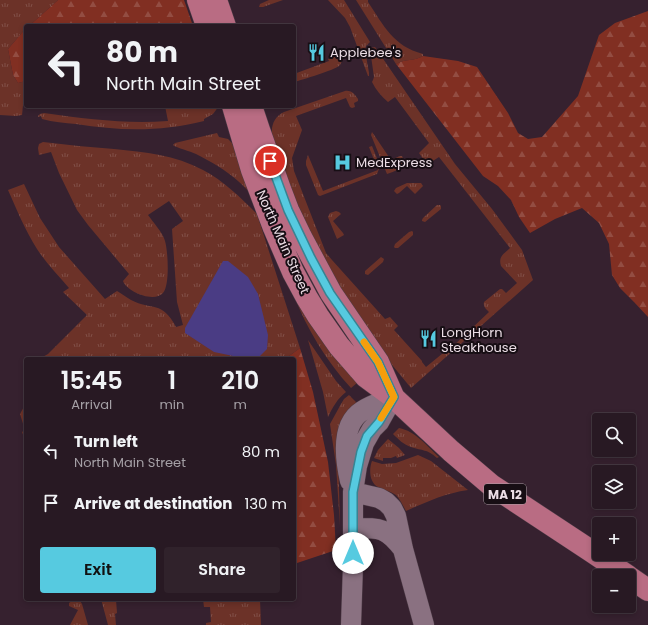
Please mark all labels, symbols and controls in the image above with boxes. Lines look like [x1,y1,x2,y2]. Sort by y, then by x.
text: 80 m [106,33,178,72]
icon: left [40,40,92,92]
restaurant icon: Applebee's [307,42,327,62]
place label: Applebee's [330,43,402,62]
text: North Main Street [106,71,261,96]
pin [253,144,287,178]
icon: arrive [259,150,281,172]
hospital icon: MedExpress [333,152,353,172]
place label: MedExpress [356,153,432,172]
street label: North Main Street [252,187,315,297]
place label: LongHorn Steakhouse [441,323,517,357]
restaurant icon: LongHorn Steakhouse [418,329,438,349]
text: 15:45 [61,364,123,397]
text: 1 [168,364,176,397]
text: 210 [221,364,259,397]
text: Arrival [71,395,112,414]
text: min [159,395,184,414]
text: m [233,395,247,414]
map controls [592,413,636,613]
button: search [592,413,636,457]
text: Turn left [74,431,138,452]
icon: left [40,440,62,462]
text: 80 m [242,441,280,462]
text: North Main Street [74,453,186,472]
button: layers [592,465,636,509]
road number: MA 12 [484,484,526,504]
icon: arrive [40,492,62,514]
text: Arrive at destination [74,493,232,514]
text: 130 m [244,493,287,514]
button: + [592,517,636,561]
position arrow [332,532,374,574]
button: Exit [40,547,156,593]
button: Share [164,547,280,593]
button: − [592,569,636,613]

